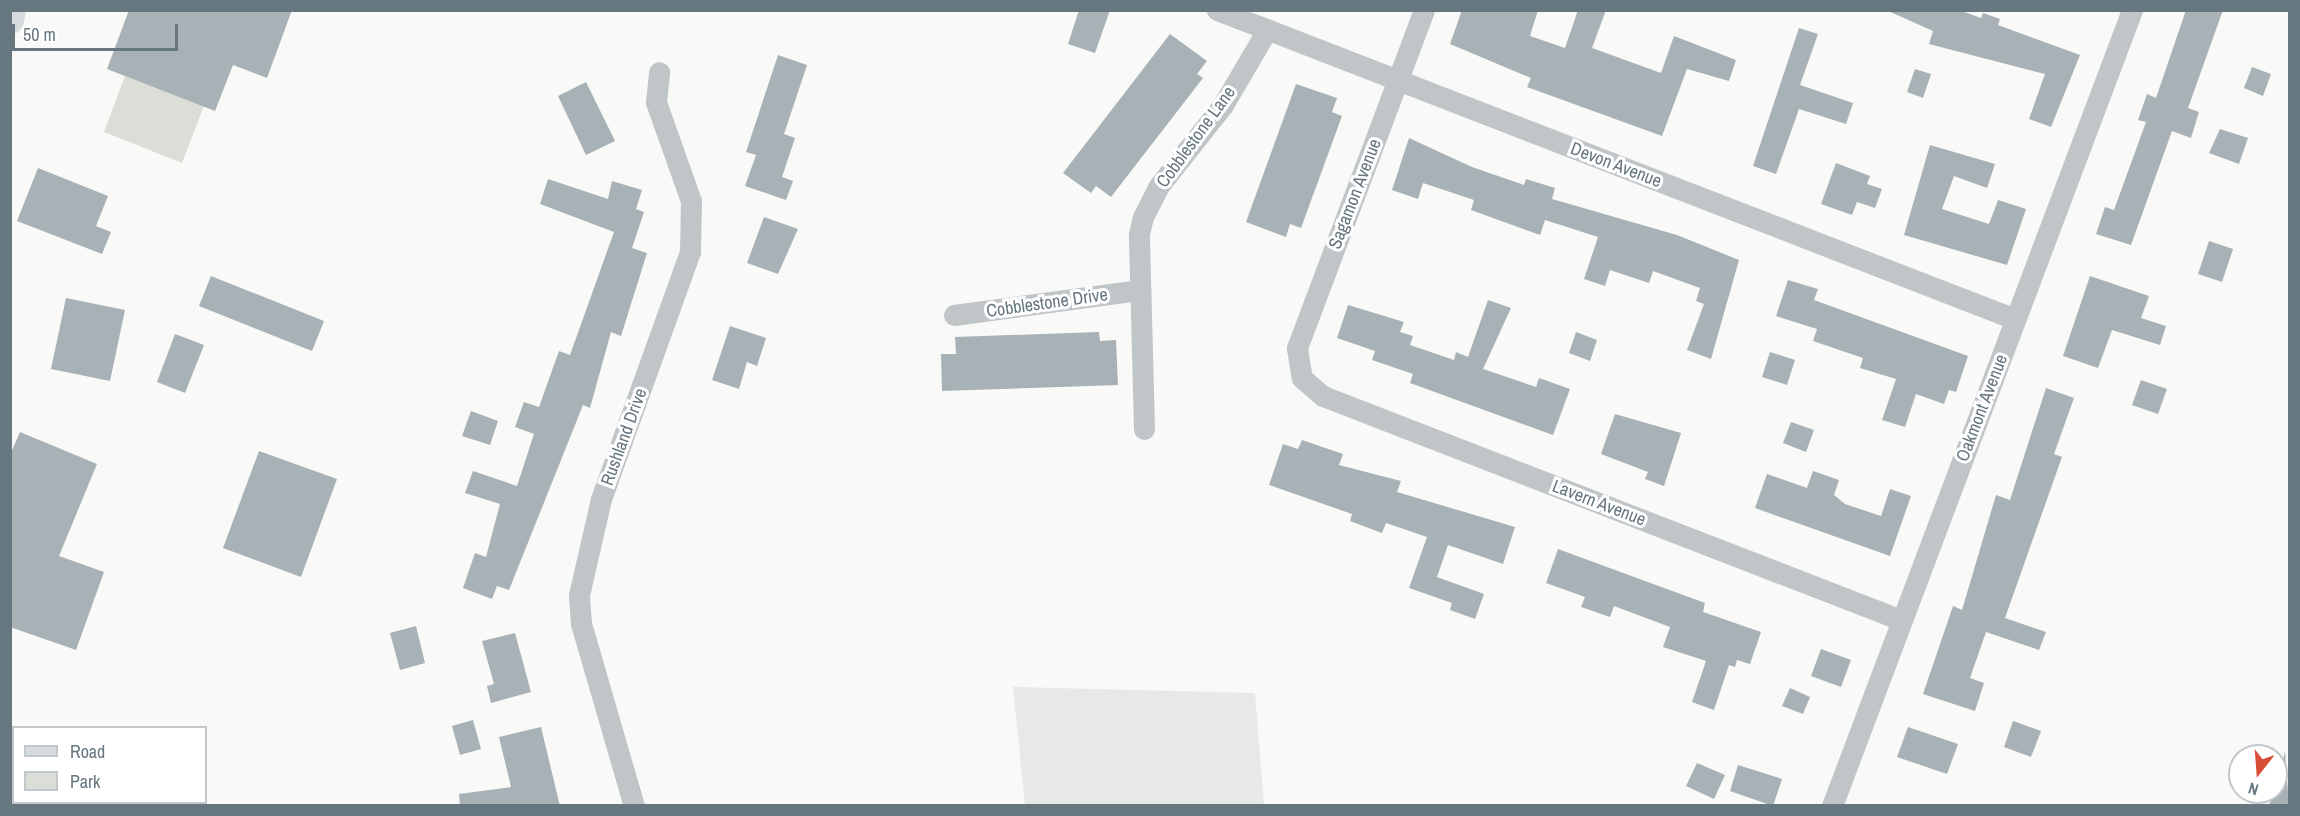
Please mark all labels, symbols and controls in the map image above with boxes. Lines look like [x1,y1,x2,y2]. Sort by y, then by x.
scale bar [15,12,182,50]
text: 50 m [23,22,56,47]
street label: Cobblestone Lane [1152,82,1240,192]
street label: Sagamon Avenue [1324,135,1386,253]
street label: Devon Avenue [1567,138,1665,192]
street label: Cobblestone Drive [985,284,1109,322]
street label: Oakmont Avenue [1952,351,2012,465]
street label: Rushland Drive [596,386,652,488]
street label: Lavern Avenue [1549,475,1649,531]
legend [12,726,207,804]
text: Road [70,739,105,764]
north arrow [2228,744,2288,804]
text: Park [70,769,100,794]
text: N [2246,777,2261,801]

